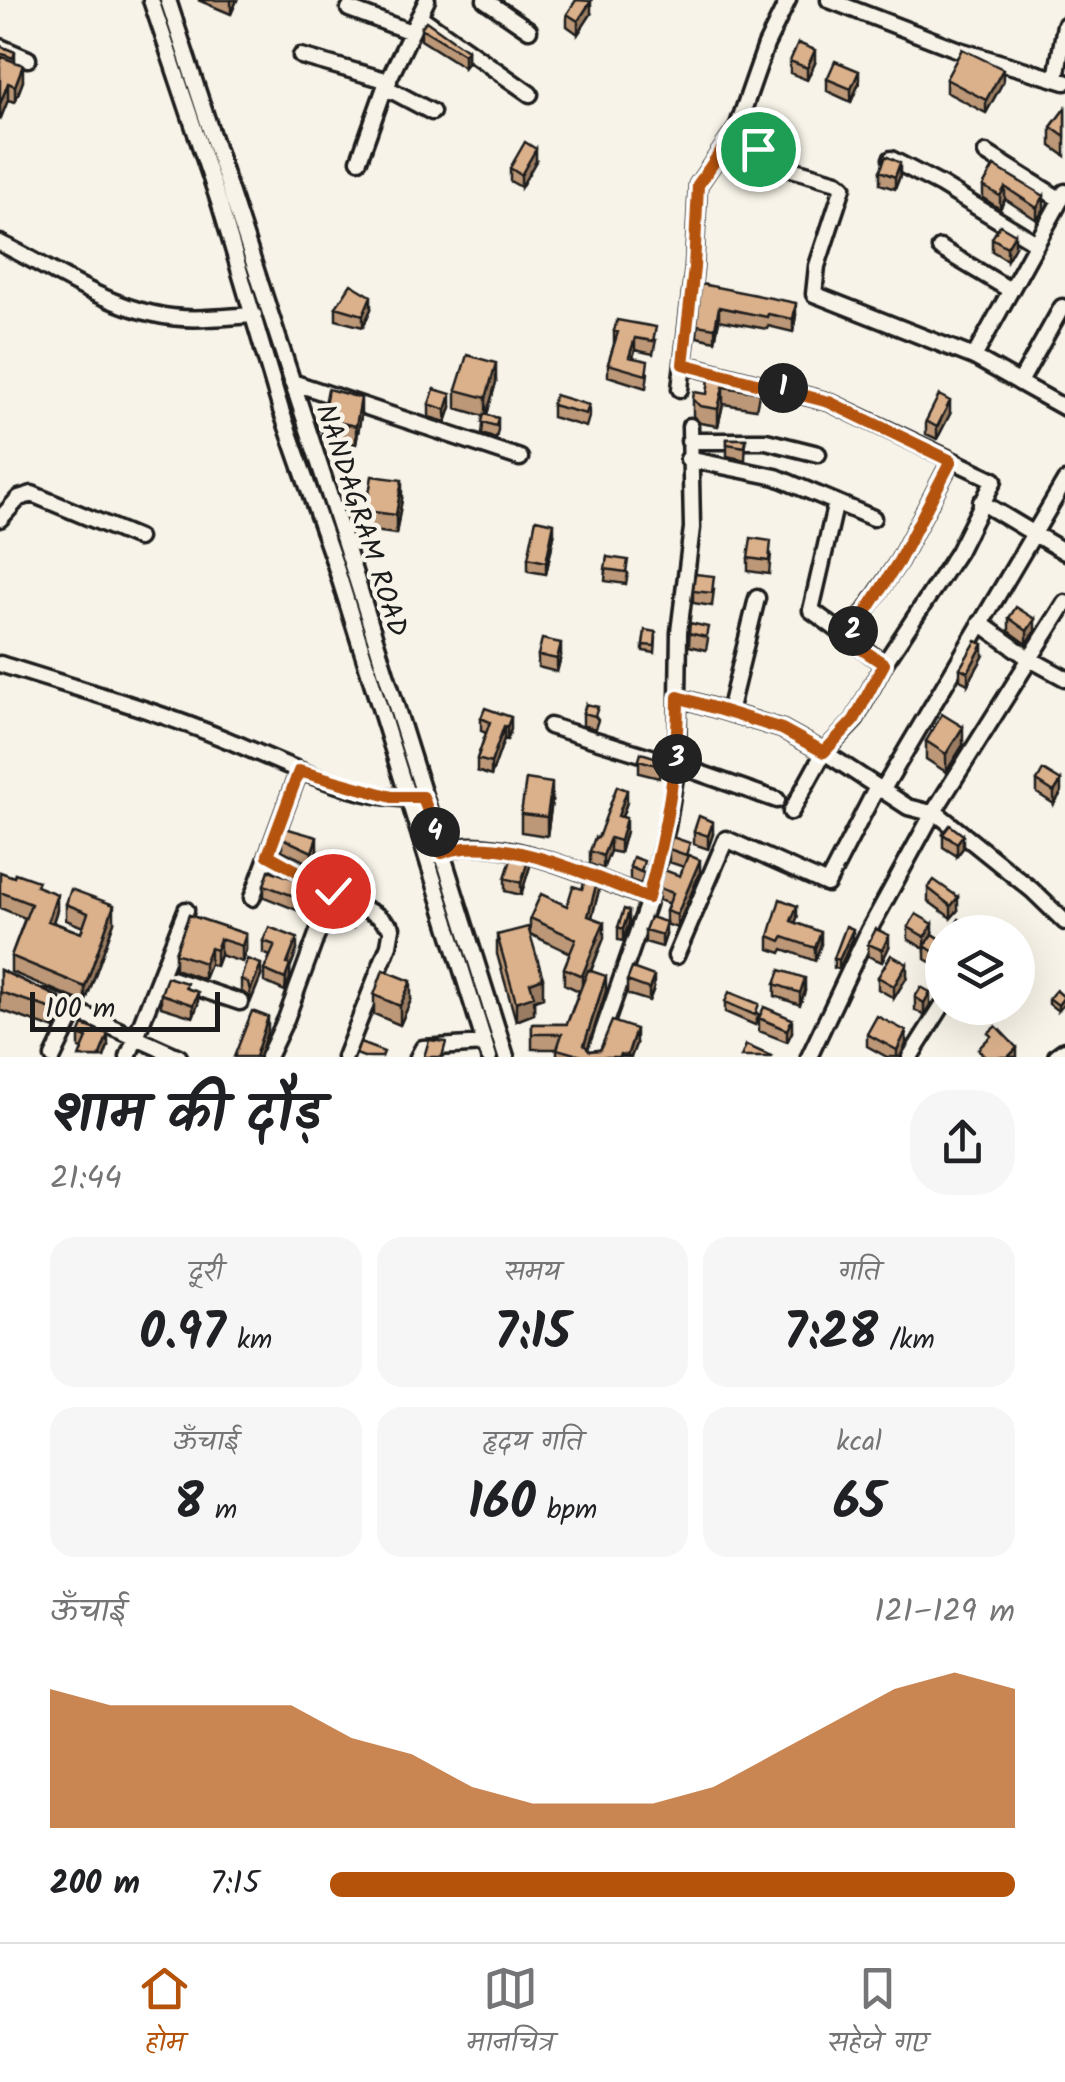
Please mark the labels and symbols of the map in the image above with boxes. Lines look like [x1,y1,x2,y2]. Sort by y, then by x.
pin [716,107,801,192]
pin: 1 [758,363,808,413]
street label: NANDAGRAM ROAD [302,399,419,643]
pin: 2 [828,606,878,656]
pin: 3 [652,734,702,784]
pin: 4 [410,807,460,857]
pin [291,849,376,934]
scale bar [30,987,220,1032]

